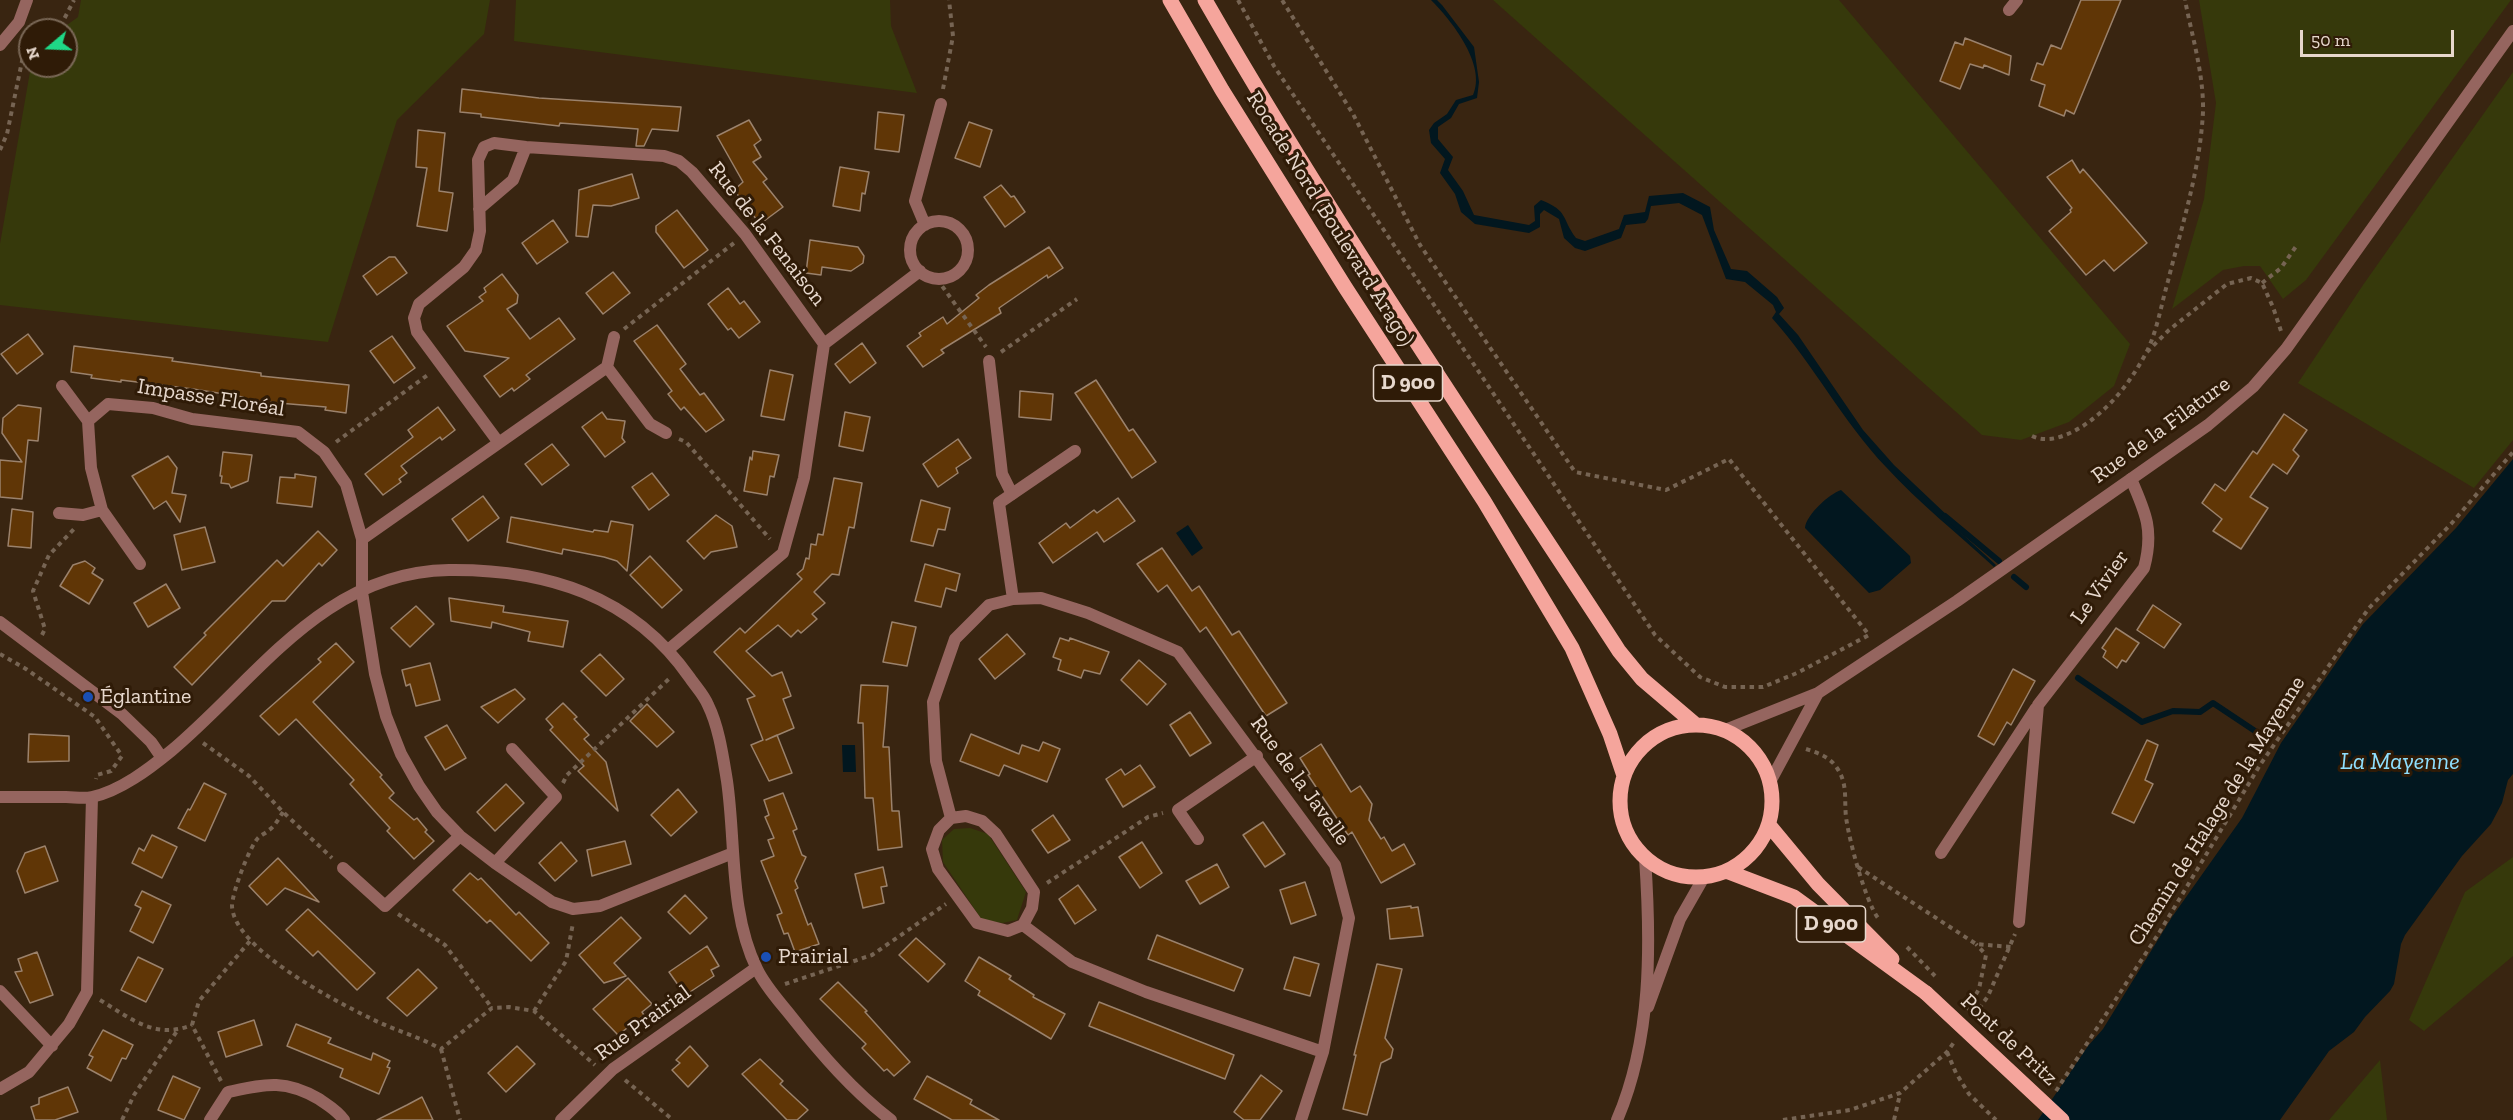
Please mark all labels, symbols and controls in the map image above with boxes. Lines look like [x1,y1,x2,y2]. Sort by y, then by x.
north arrow [18,18,78,78]
scale bar [2303,18,2458,56]
text: 50 m [2311,29,2350,51]
text: N [21,45,43,62]
street label: Rocade Nord (Boulevard Arago) [1241,87,1419,351]
street label: Rue de la Fenaison [703,157,831,311]
road number: D 900 [1374,365,1442,401]
street label: Rue de la Filature [2086,371,2236,489]
street label: Impasse Floréal [135,373,287,423]
street label: Le Vivier [2065,545,2135,629]
street label: Chemin de Halage de la Mayenne [2123,671,2311,951]
place label: Églantine [100,684,191,710]
marker: Églantine [81,690,95,704]
street label: Rue de la Javelle [1244,711,1356,851]
water label: La Mayenne [2340,748,2460,776]
road number: D 900 [1796,906,1866,942]
place label: Prairial [778,944,849,970]
marker: Prairial [759,950,773,964]
street label: Rue Prairial [590,979,696,1067]
street label: Pont de Pritz [1955,988,2063,1092]

